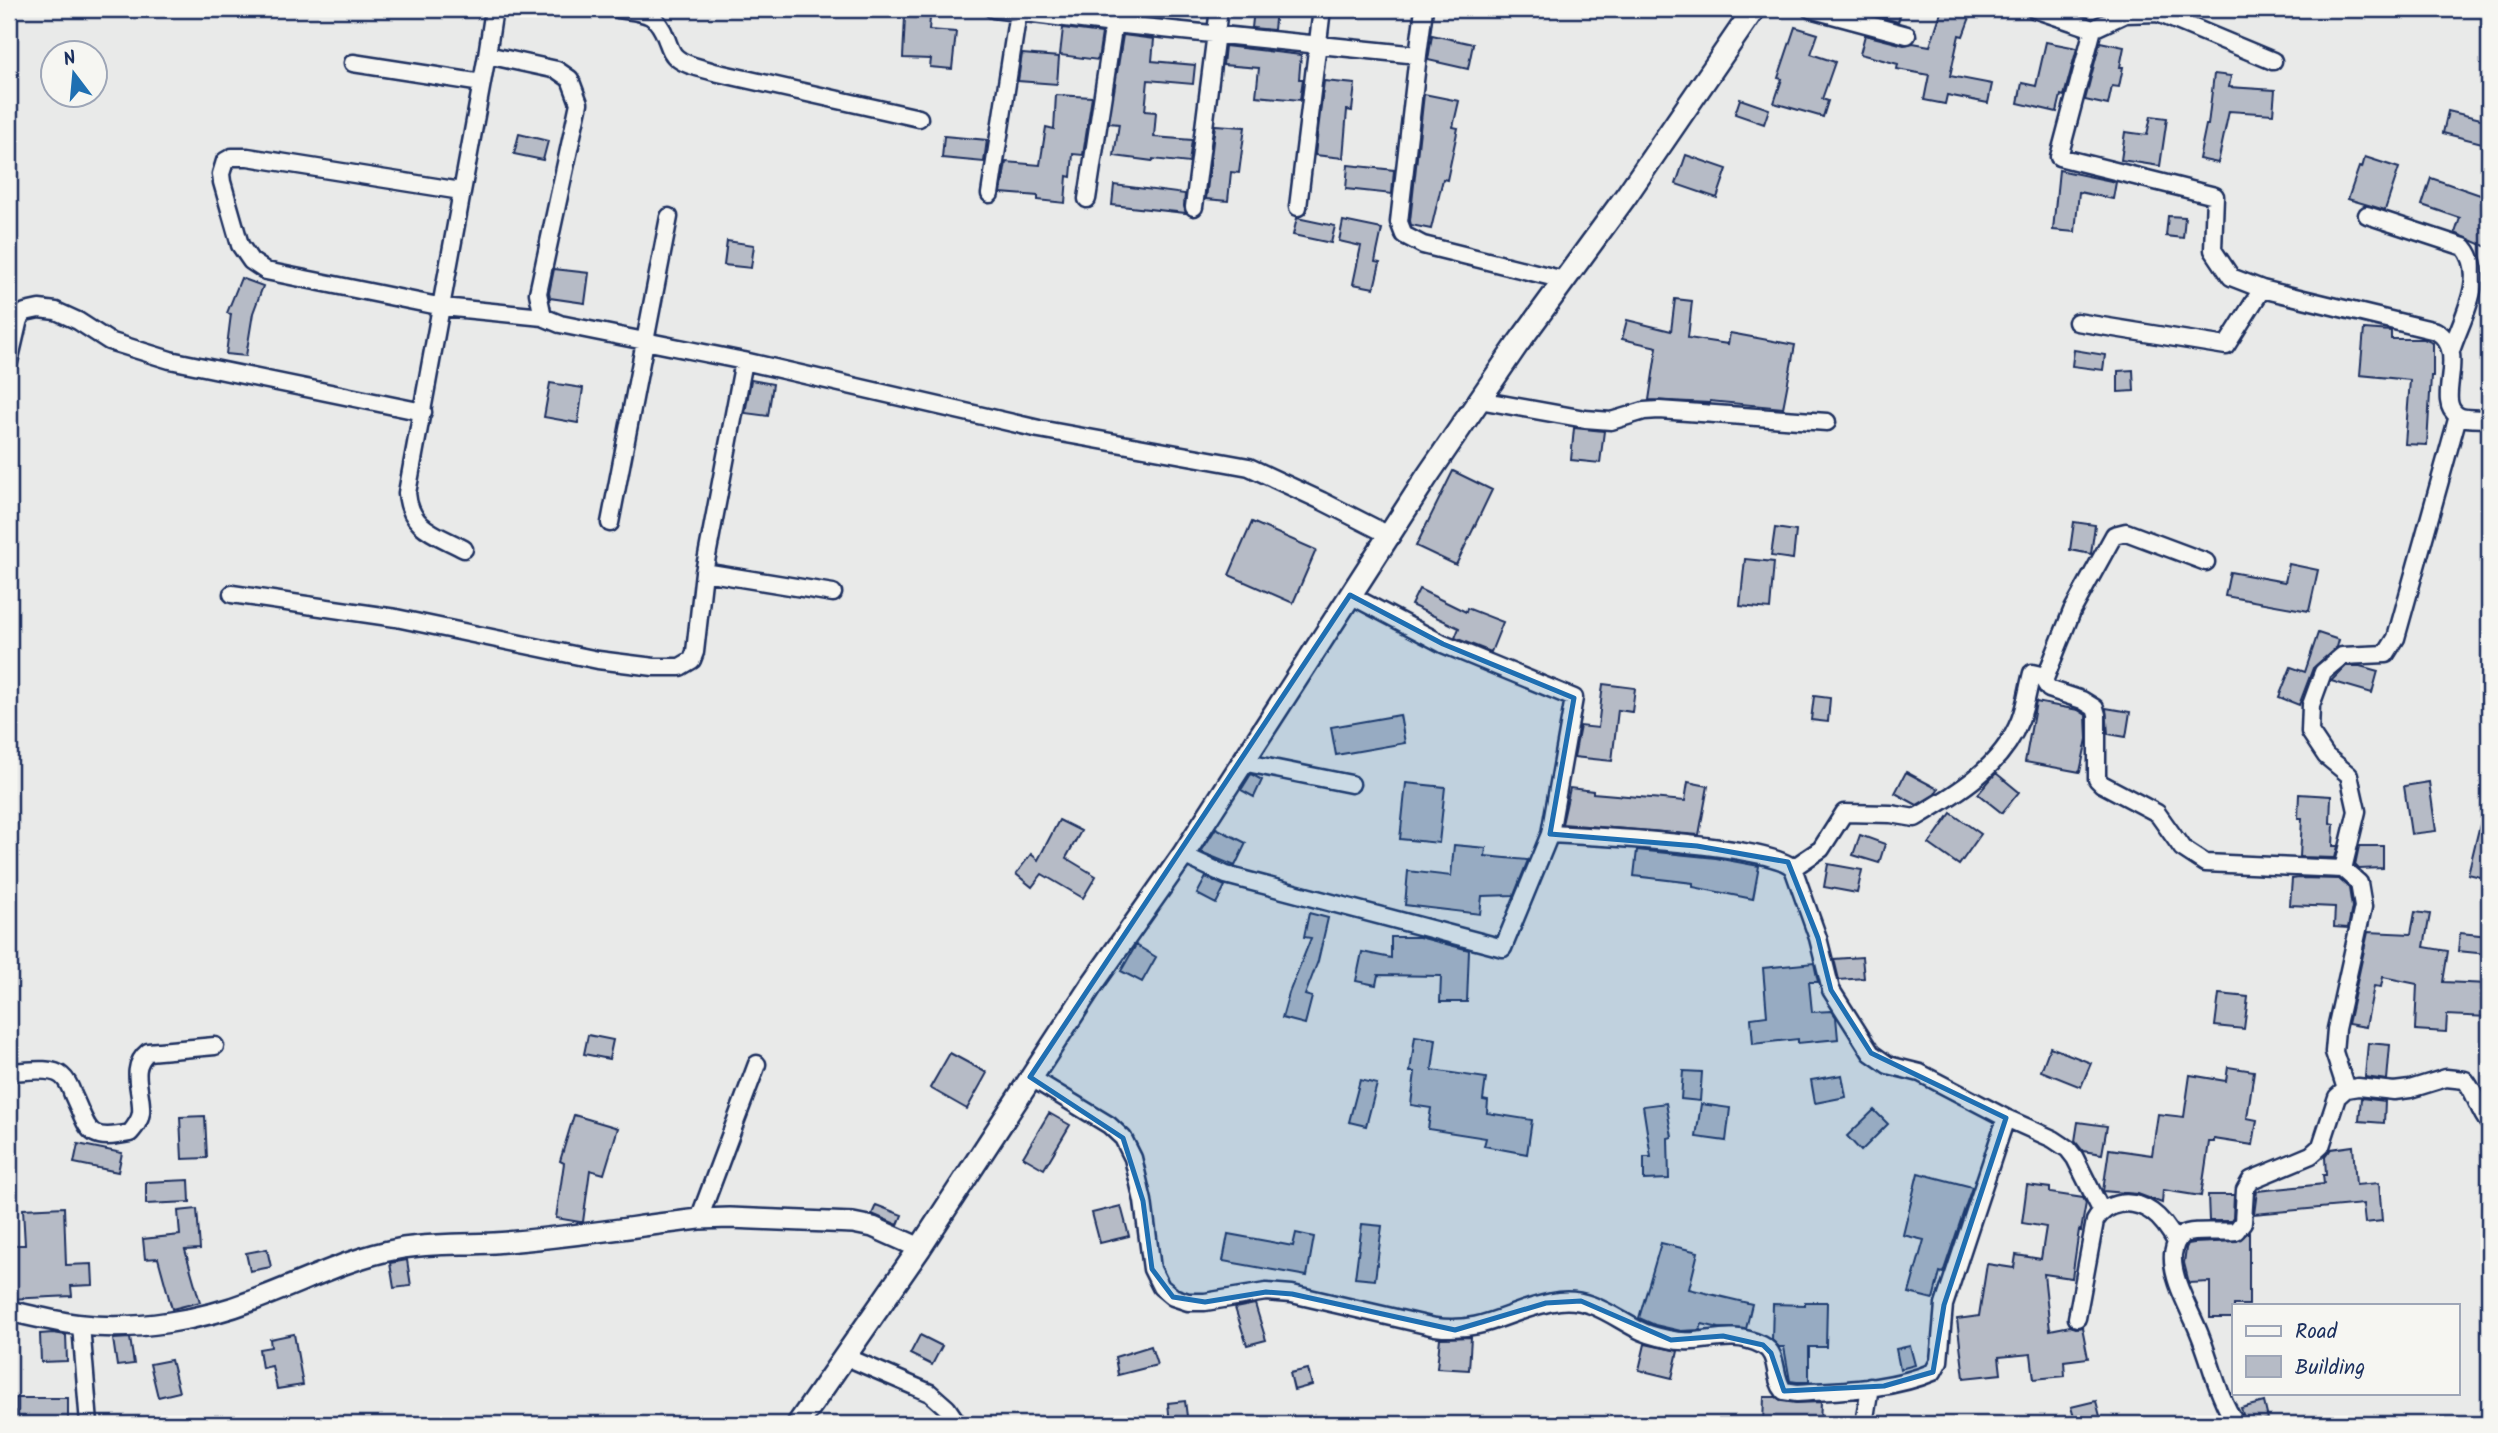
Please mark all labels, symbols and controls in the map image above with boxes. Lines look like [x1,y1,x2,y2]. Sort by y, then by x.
north arrow [38,38,108,108]
text: N [60,44,80,76]
legend [2232,1304,2460,1394]
text: Road [2295,1316,2338,1349]
text: Building [2295,1352,2365,1385]

